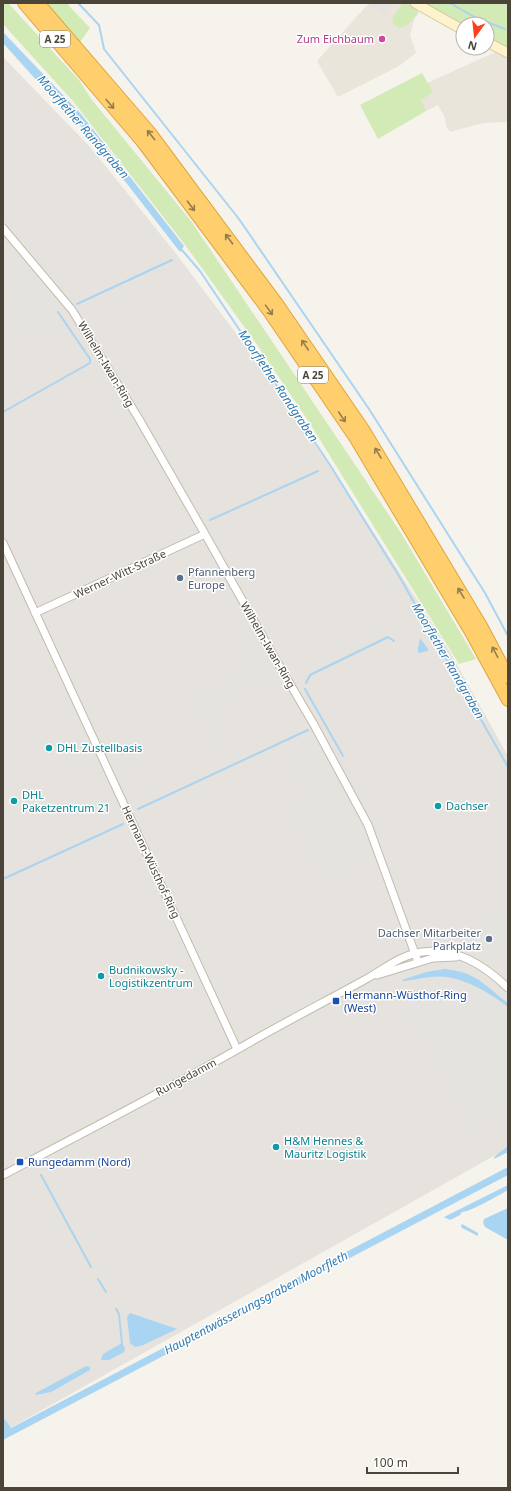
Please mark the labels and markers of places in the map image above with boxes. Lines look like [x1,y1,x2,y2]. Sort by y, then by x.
place label: Zum Eichbaum [297,31,374,46]
marker: Zum Eichbaum [377,34,387,44]
place label: Pfannenberg Europe [188,564,255,592]
marker: Pfannenberg Europe [175,573,185,583]
place label: DHL Zustellbasis [57,740,142,755]
marker: DHL Zustellbasis [44,743,54,753]
place label: DHL Paketzentrum 21 [22,787,110,815]
marker: DHL Paketzentrum 21 [9,796,19,806]
place label: Dachser [446,798,489,813]
marker: Dachser [433,801,443,811]
place label: Dachser Mitarbeiter Parkplatz [378,925,481,953]
marker: Dachser Mitarbeiter Parkplatz [484,934,494,944]
place label: Budnikowsky - Logistikzentrum [109,962,193,990]
marker: Budnikowsky - Logistikzentrum [96,971,106,981]
place label: Hermann-Wüsthof-Ring (West) [344,987,467,1015]
marker: Hermann-Wüsthof-Ring (West) [331,996,341,1006]
place label: H&M Hennes & Mauritz Logistik [284,1133,366,1161]
marker: H&M Hennes & Mauritz Logistik [271,1142,281,1152]
place label: Rungedamm (Nord) [28,1154,130,1169]
marker: Rungedamm (Nord) [15,1157,25,1167]

